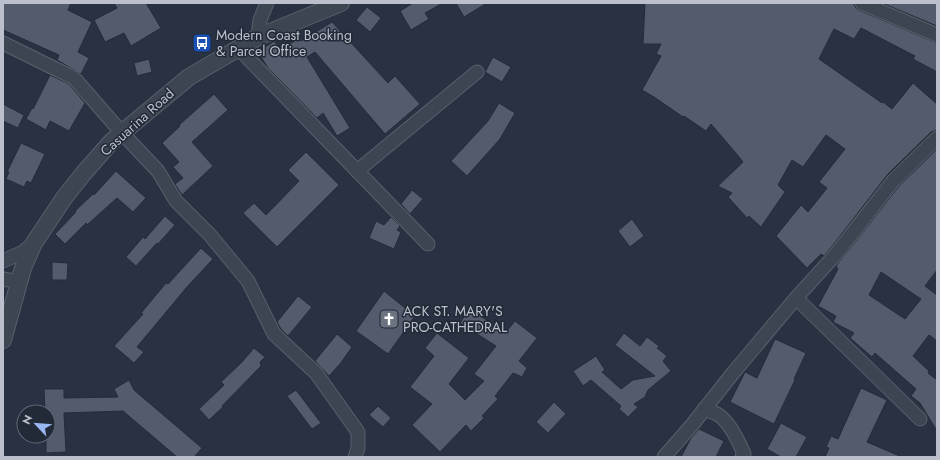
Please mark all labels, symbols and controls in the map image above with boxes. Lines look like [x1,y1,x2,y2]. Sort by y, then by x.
place label: Modern Coast Booking & Parcel Office [216,25,352,61]
bus stop icon: Modern Coast Booking & Parcel Office [191,32,213,54]
street label: Casuarina Road [96,83,178,161]
place label: ACK ST. MARY'S PRO-CATHEDRAL [403,301,508,337]
church icon: ACK ST. MARY'S PRO-CATHEDRAL [378,308,400,330]
north arrow [16,404,56,444]
text: N [18,412,36,427]

